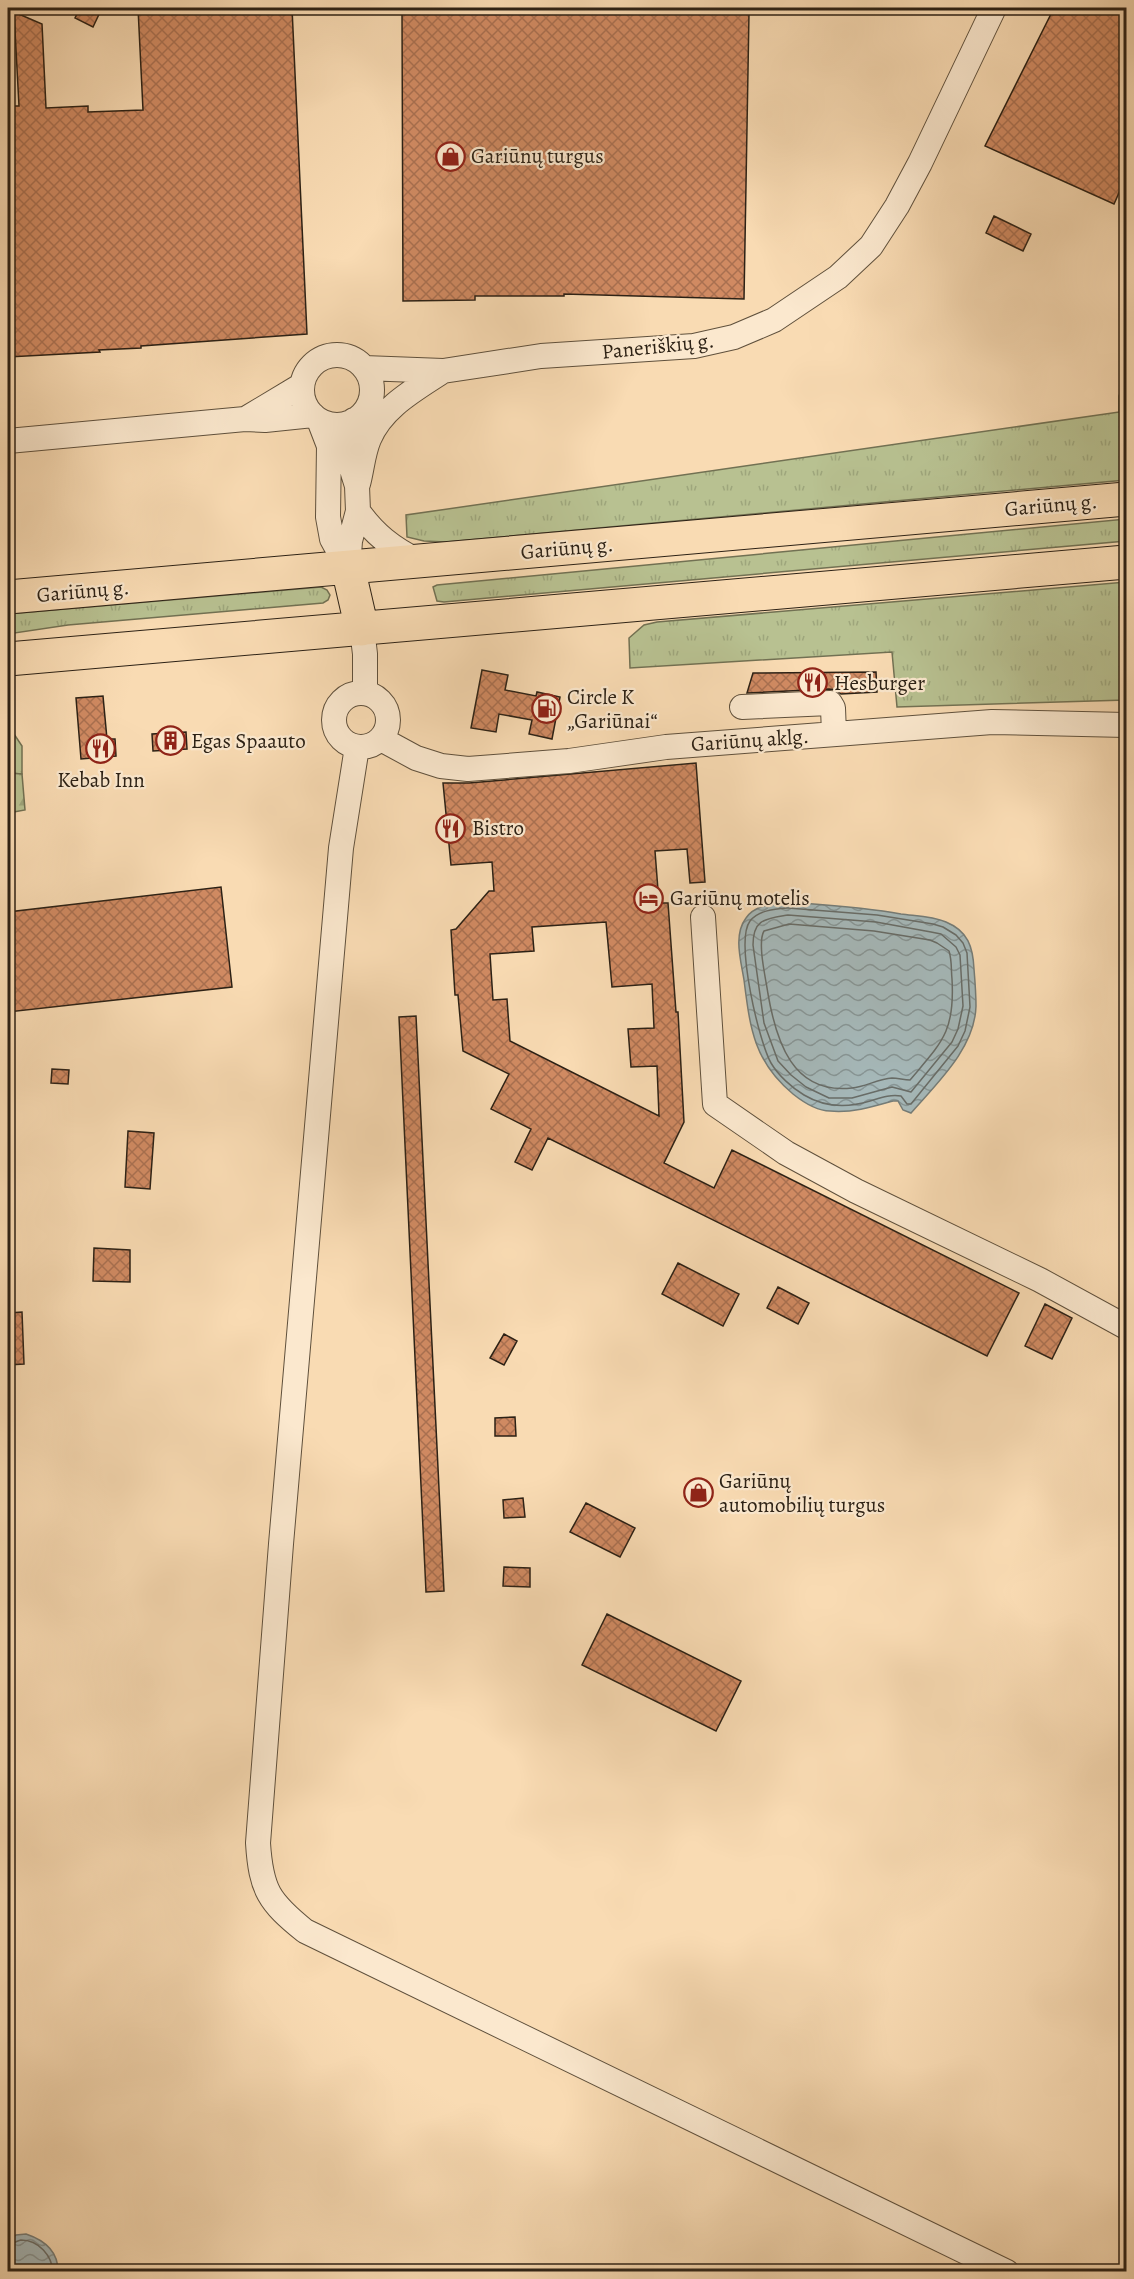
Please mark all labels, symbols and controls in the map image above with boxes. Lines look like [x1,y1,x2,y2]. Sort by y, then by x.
shop icon: Gariūnų turgus [434,140,466,172]
place label: Gariūnų turgus [471,142,604,170]
street label: Paneriškių g. [600,326,716,366]
street label: Gariūnų g. [1004,487,1098,523]
street label: Gariūnų g. [520,530,614,566]
street label: Gariūnų g. [36,573,130,609]
restaurant icon: Hesburger [797,667,829,699]
place label: Hesburger [834,669,925,697]
place label: Circle K „Gariūnai“ [567,683,657,735]
fuel station icon: Circle K „Gariūnai“ [530,693,562,725]
street label: Gariūnų aklg. [690,722,810,758]
building icon: Egas Spaauto [154,725,186,757]
place label: Egas Spaauto [191,727,306,755]
restaurant icon: Kebab Inn [85,733,117,765]
place label: Kebab Inn [57,766,145,794]
restaurant icon: Bistro [435,812,467,844]
place label: Bistro [472,814,524,842]
hotel icon: Gariūnų motelis [633,882,665,914]
place label: Gariūnų motelis [670,884,810,912]
place label: Gariūnų automobilių turgus [719,1467,885,1519]
shop icon: Gariūnų automobilių turgus [682,1477,714,1509]

